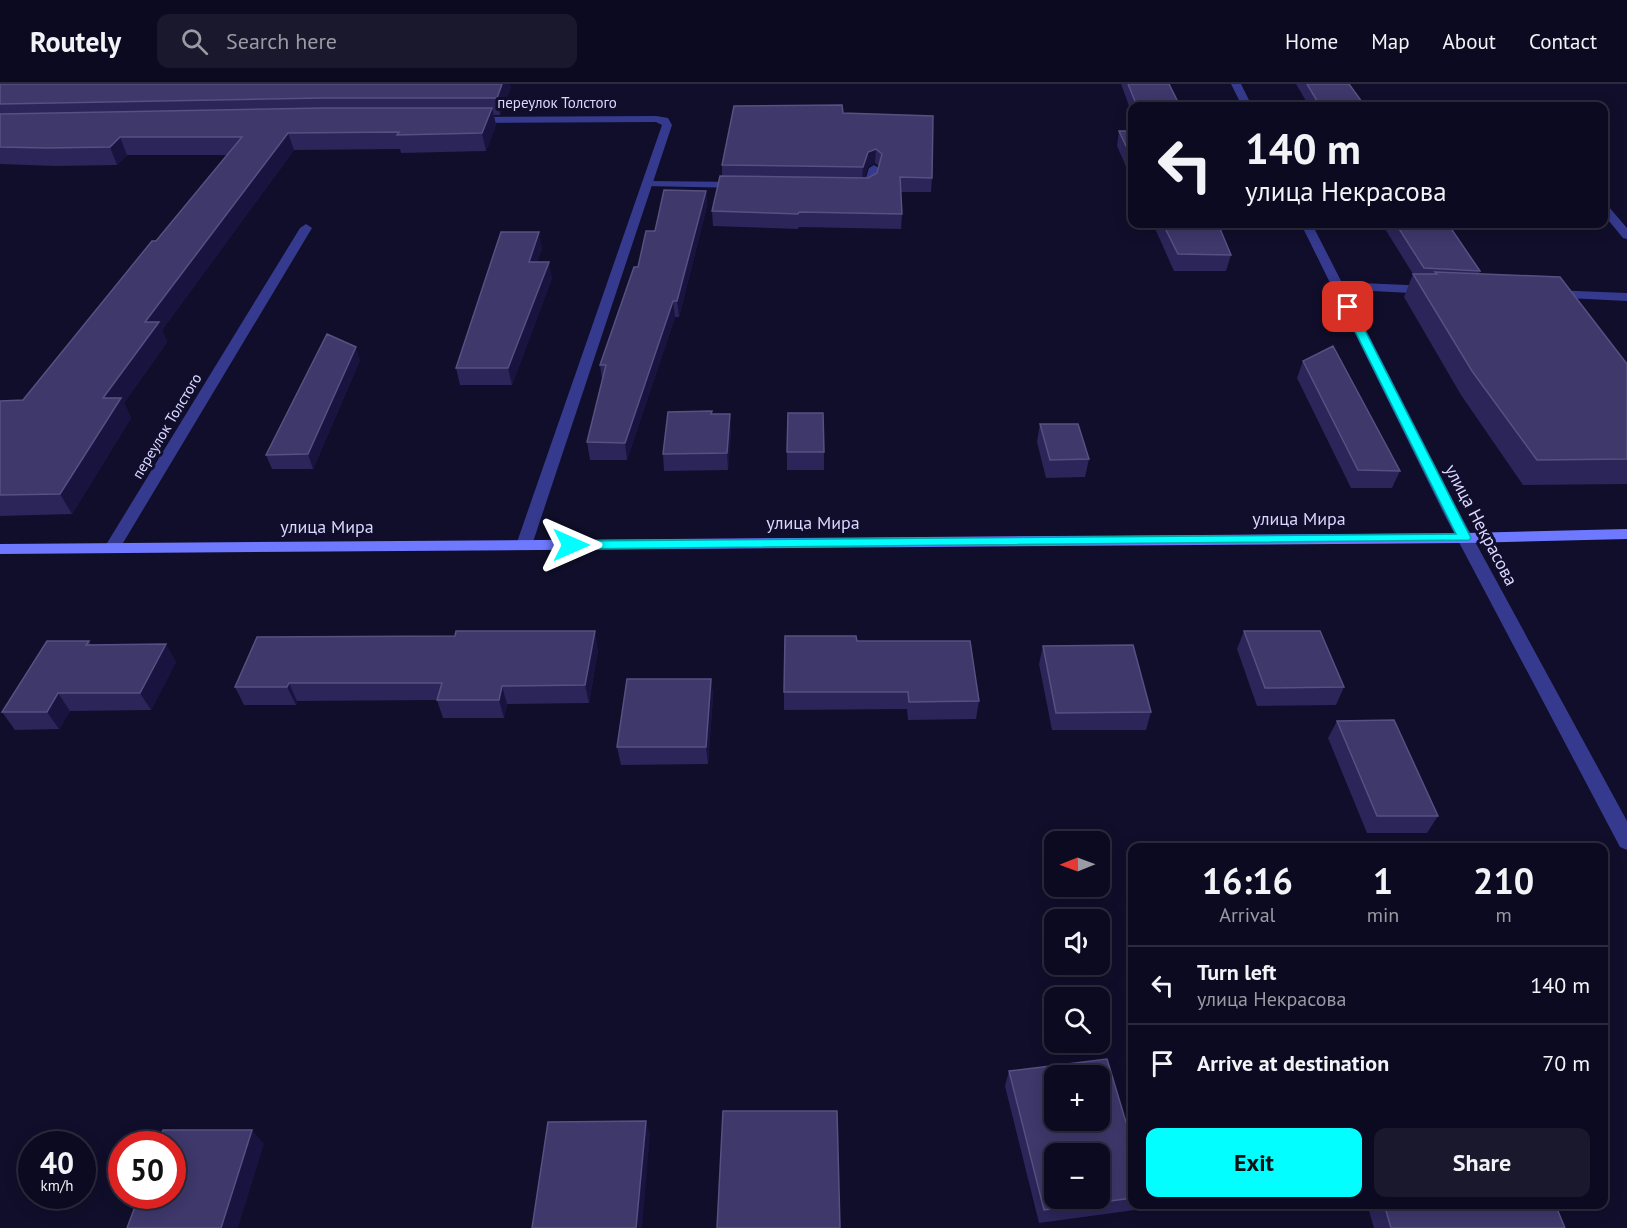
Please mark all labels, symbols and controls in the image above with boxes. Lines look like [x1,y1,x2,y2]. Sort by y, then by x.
search box [157,14,577,68]
text: Routely [30,23,121,60]
icon: search [178,25,211,58]
text: Search here [226,27,337,55]
text: Home [1285,28,1338,55]
text: Map [1371,28,1410,55]
text: About [1443,28,1496,55]
text: Contact [1529,28,1597,55]
street label: переулок Толстого [497,93,617,112]
text: 140 m [1245,121,1361,176]
icon: left [1146,126,1224,204]
text: улица Некрасова [1245,174,1447,208]
pin [1322,281,1373,332]
icon: arrive [1331,290,1364,323]
street label: переулок Толстого [128,370,206,482]
street label: улица Некрасова [1440,460,1523,589]
street label: улица Мира [1252,507,1346,530]
street label: улица Мира [766,511,860,534]
position arrow [539,513,603,577]
street label: улица Мира [280,515,374,538]
north arrow [1044,831,1110,897]
map controls [1044,831,1110,1209]
text: 16:16 [1202,857,1293,904]
text: 1 [1373,857,1393,904]
text: 210 [1473,857,1534,904]
text: Arrival [1219,902,1275,928]
text: min [1367,902,1399,928]
text: m [1496,902,1512,928]
button: sound [1044,909,1110,975]
text: Turn left [1197,958,1277,986]
icon: left [1146,969,1179,1002]
text: 140 m [1530,971,1590,999]
text: улица Некрасова [1197,986,1346,1012]
button: search [1044,987,1110,1053]
icon: arrive [1146,1047,1179,1080]
text: Arrive at destination [1197,1049,1389,1077]
text: 70 m [1542,1049,1590,1077]
button: + [1044,1065,1110,1131]
button: Exit [1146,1128,1362,1197]
button: Share [1374,1128,1590,1197]
speed limit sign: 50 [108,1131,186,1209]
text: 40 [40,1143,74,1182]
button: − [1044,1143,1110,1209]
text: km/h [41,1176,73,1195]

